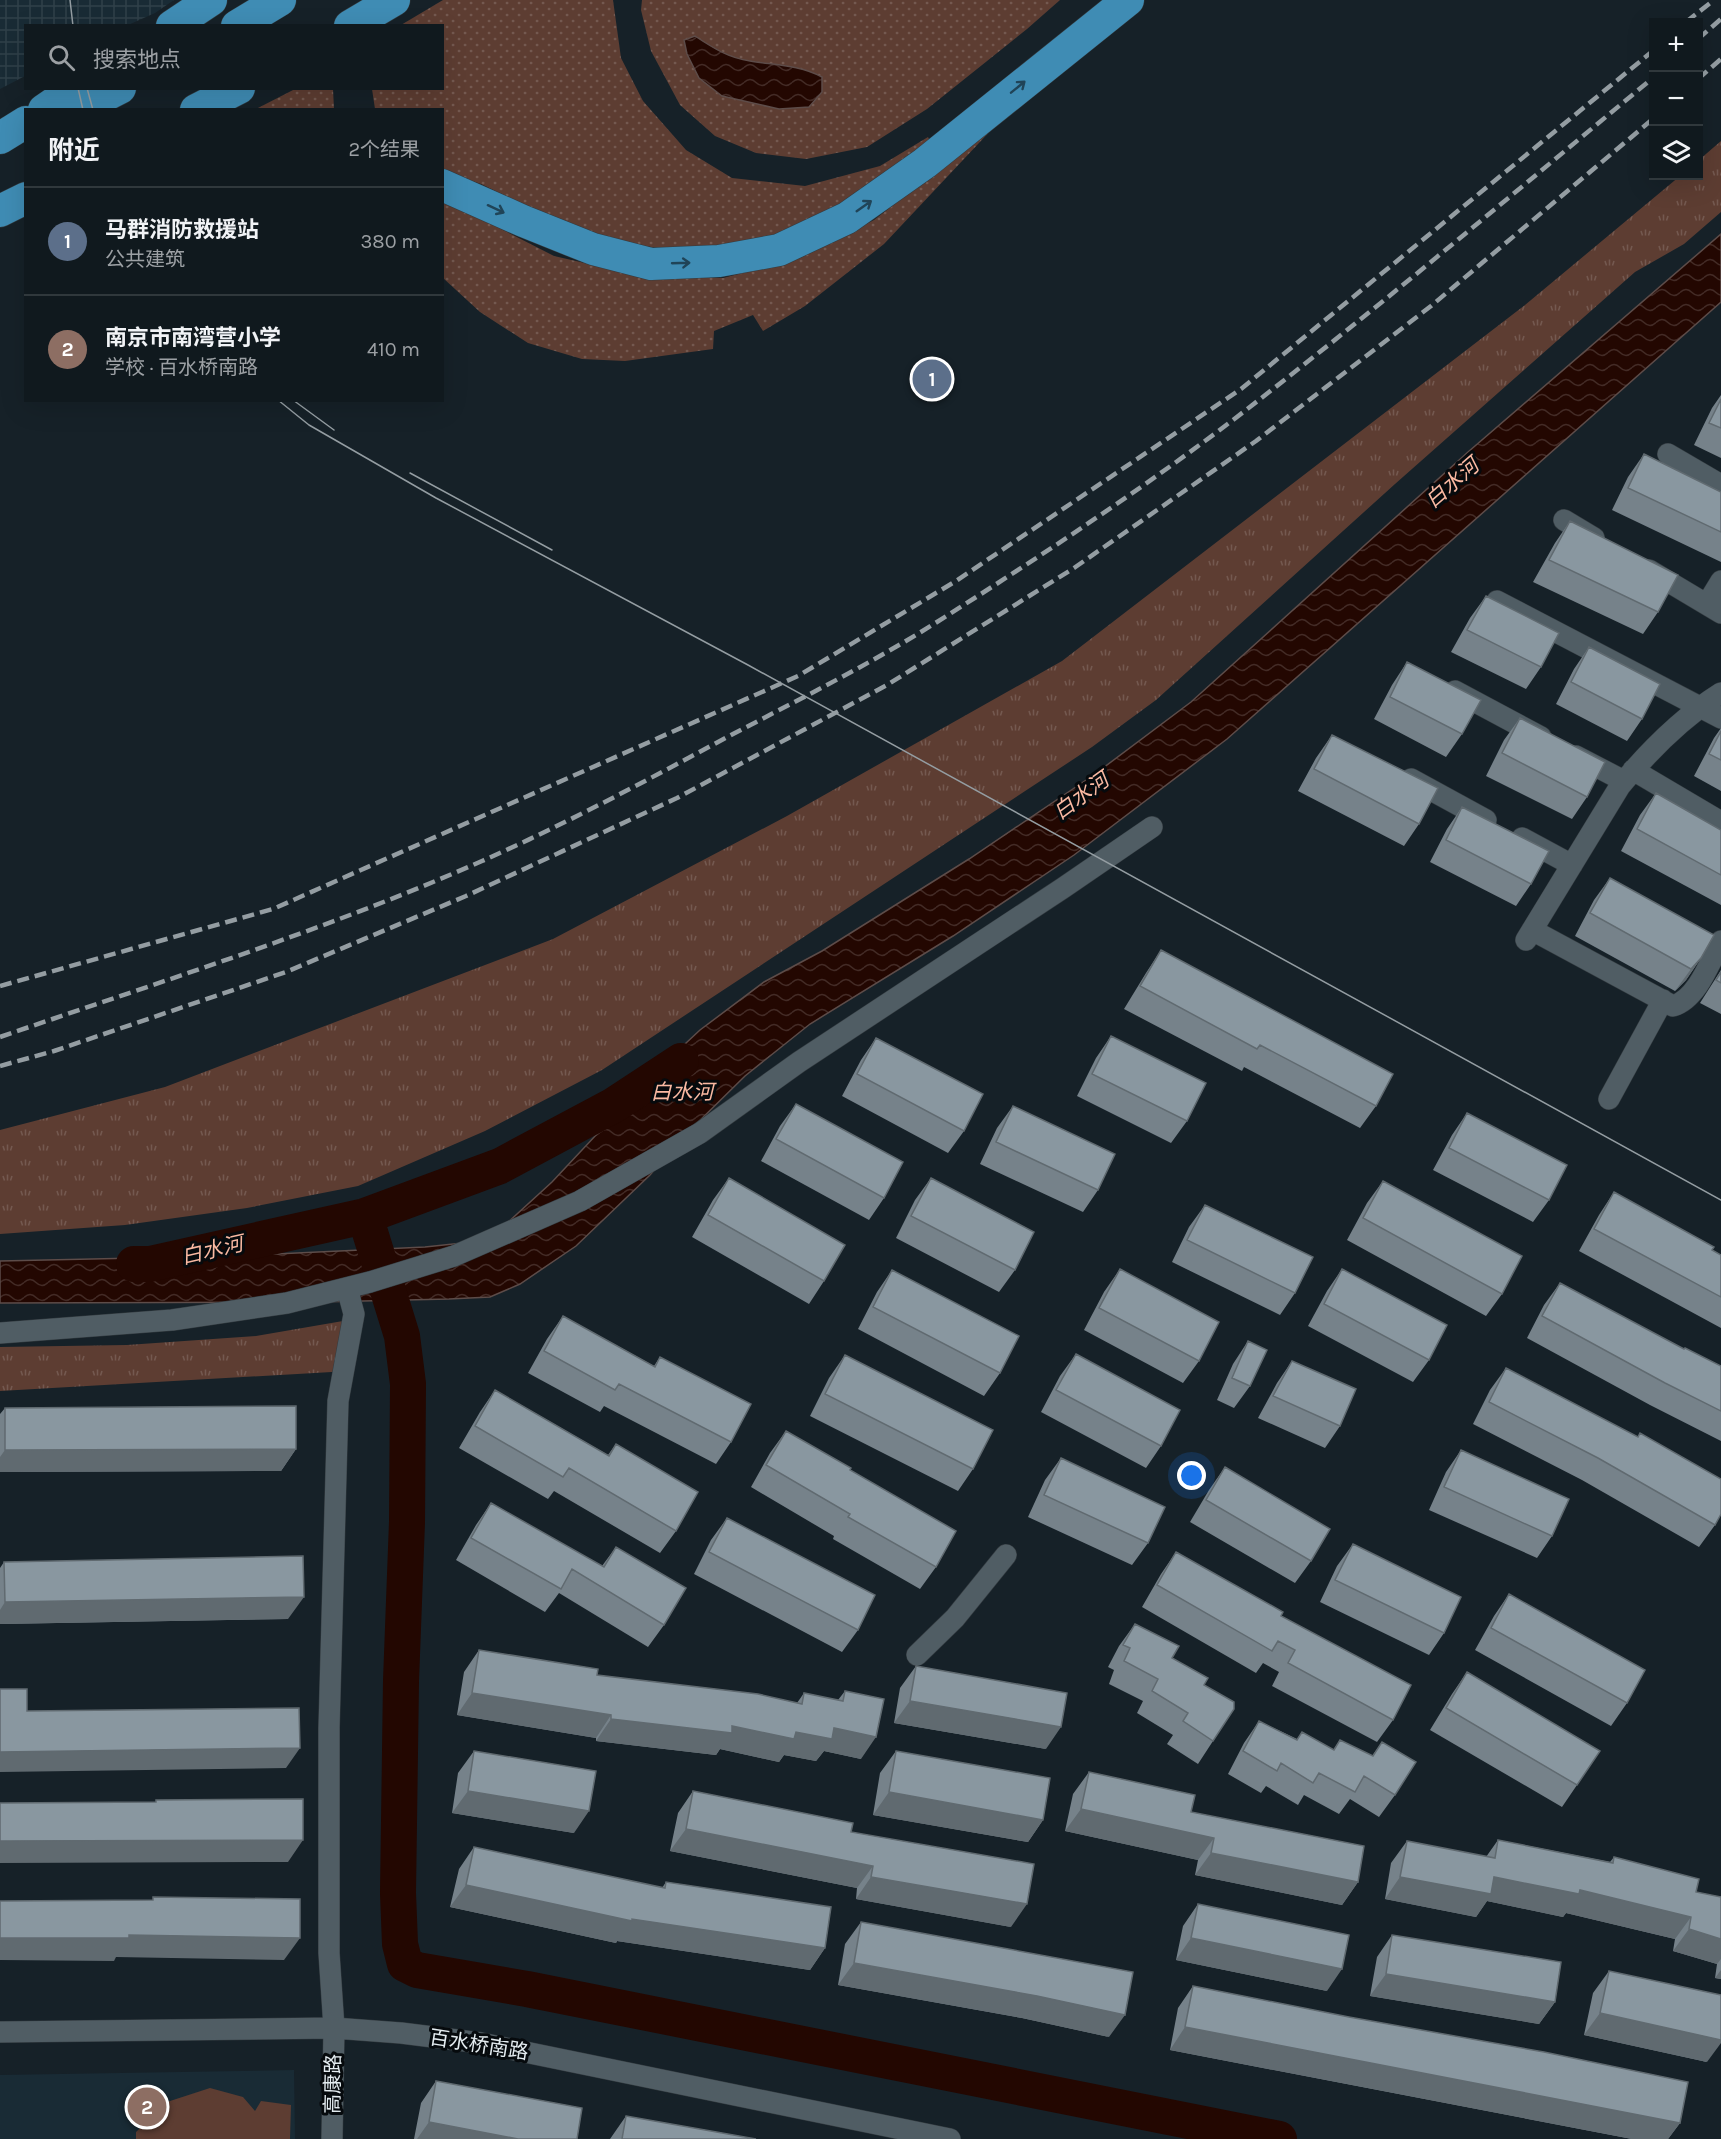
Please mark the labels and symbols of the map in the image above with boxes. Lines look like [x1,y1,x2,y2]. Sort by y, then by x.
one-way arrow [1010,81,1026,94]
one-way arrow [855,200,871,212]
one-way arrow [486,203,504,215]
one-way arrow [670,257,690,268]
pin: 1 [912,356,952,401]
water label: 白水河 [1420,451,1487,513]
water label: 白水河 [1048,765,1117,824]
water label: 白水河 [651,1080,717,1104]
water label: 白水河 [179,1230,249,1269]
your location [1177,1461,1206,1490]
street label: 百水桥南路 [428,2026,530,2064]
street label: 高康路 [321,2054,345,2114]
pin: 2 [128,2084,166,2130]

